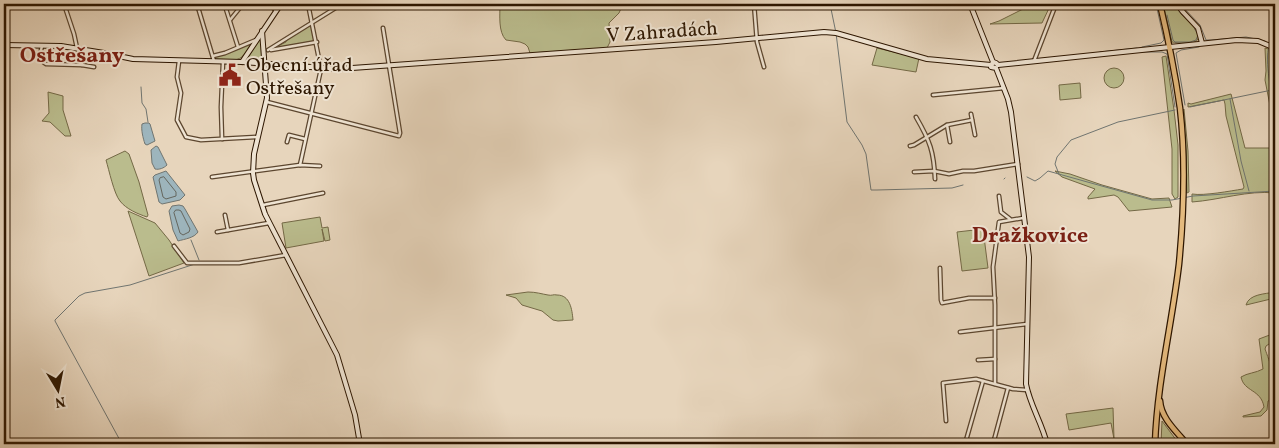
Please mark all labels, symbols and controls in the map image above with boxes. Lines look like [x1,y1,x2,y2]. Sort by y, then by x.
street label: V Zahradách [606,15,719,51]
district label: Ostřešany [20,41,125,72]
place label: Obecní úřad Ostřešany [246,52,353,103]
public building icon: Obecní úřad Ostřešany [217,62,243,88]
district label: Dražkovice [972,221,1088,252]
north arrow [32,366,82,416]
text: N [53,391,67,412]

